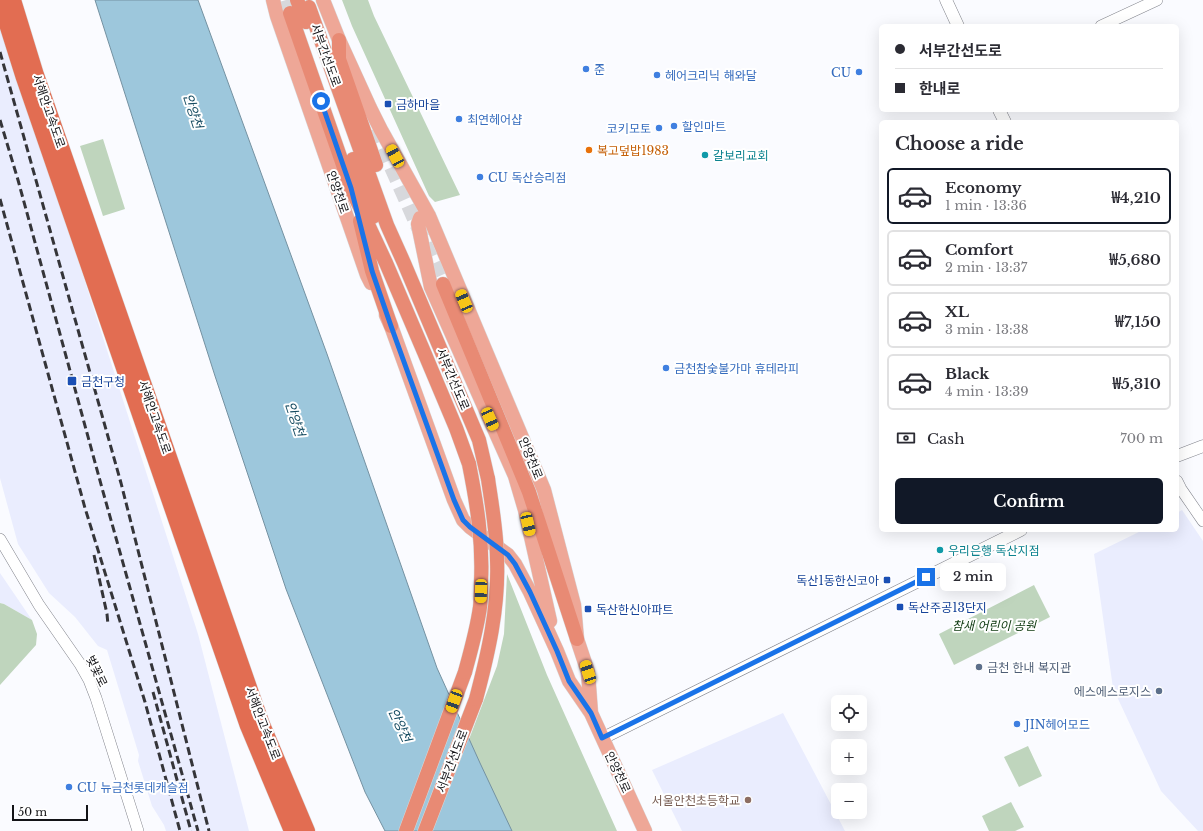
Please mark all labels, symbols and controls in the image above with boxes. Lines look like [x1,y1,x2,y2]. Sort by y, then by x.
street label: 서부간선도로 [308,21,344,89]
text: 서부간선도로 [919,41,1002,60]
place label: 준 [594,62,605,77]
marker: 준 [581,64,591,74]
place label: CU [831,65,851,80]
marker: CU [854,67,864,77]
place label: 헤어크리닉 해와달 [665,68,757,83]
marker: 헤어크리닉 해와달 [652,70,662,80]
street label: 서해안고속도로 [29,72,69,150]
text: 한내로 [919,79,960,98]
water label: 안양천 [179,91,207,132]
route start [312,92,330,110]
place label: 금하마을 [396,97,440,112]
marker: 금하마을 [383,99,393,109]
place label: 최연헤어샵 [467,112,522,127]
marker: 최연헤어샵 [454,114,464,124]
place label: 할인마트 [682,119,726,134]
place label: 코키모토 [607,121,651,136]
marker: 할인마트 [669,121,679,131]
marker: 코키모토 [654,123,664,133]
text: Choose a ride [895,133,1024,155]
car [384,143,406,169]
place label: 복고덮밥1983 [597,143,669,158]
marker: 복고덮밥1983 [584,145,594,155]
place label: 갈보리교회 [713,148,768,163]
marker: 갈보리교회 [700,150,710,160]
street label: 안양천로 [324,169,352,215]
place label: CU 독산승리점 [488,170,567,185]
marker: CU 독산승리점 [475,172,485,182]
icon: car [897,178,933,214]
text: Economy [945,178,1022,197]
text: ₩4,210 [1111,188,1161,207]
text: 1 min · 13:36 [945,197,1027,214]
icon: car [897,240,933,276]
text: Comfort [945,240,1013,259]
text: ₩5,680 [1109,250,1161,269]
text: 2 min · 13:37 [945,259,1027,276]
car [454,288,474,314]
icon: car [897,302,933,338]
text: XL [945,302,969,321]
text: ₩7,150 [1115,312,1161,331]
text: 3 min · 13:38 [945,321,1029,338]
street label: 서부간선도로 [433,346,473,412]
place label: 금천참숯불가마 휴테라피 [674,361,799,376]
marker: 금천참숯불가마 휴테라피 [661,363,671,373]
icon: car [897,364,933,400]
text: Black [945,364,989,383]
place label: 금천구청 [81,374,125,389]
text: ₩5,310 [1112,374,1161,393]
marker: 금천구청 [66,375,78,387]
street label: 서해안고속도로 [135,378,175,456]
text: 4 min · 13:39 [945,383,1029,400]
water label: 안양천 [281,399,309,440]
car [480,406,500,432]
icon: cash [895,427,917,449]
text: Cash [927,429,964,448]
text: 700 m [1120,430,1163,447]
street label: 안양천로 [516,435,546,481]
button: Confirm [895,478,1163,524]
car [519,511,537,537]
place label: 우리은행 독산지점 [948,543,1040,558]
marker: 우리은행 독산지점 [935,545,945,555]
callout: 2 min [940,563,1006,591]
route end [917,568,935,586]
text: 2 min [953,568,993,585]
place label: 독산1동한신코아 [796,573,879,588]
marker: 독산1동한신코아 [882,575,892,585]
car [475,579,487,603]
place label: 독산주공13단지 [908,600,987,615]
place label: 독산한신아파트 [596,602,673,617]
marker: 독산주공13단지 [895,602,905,612]
marker: 독산한신아파트 [583,604,593,614]
park label: 참새 어린이 공원 [952,618,1037,633]
street label: 벚꽃로 [83,653,111,689]
car [579,659,597,685]
place label: 금천 한내 복지관 [987,660,1071,675]
marker: 금천 한내 복지관 [974,662,984,672]
street label: 서해안고속도로 [242,684,284,762]
place label: 에스에스로지스 [1074,684,1151,699]
marker: 에스에스로지스 [1154,686,1164,696]
car [444,688,464,714]
map controls [831,695,867,819]
button: locate [831,695,867,731]
water label: 안양천 [385,705,416,746]
place label: JIN헤어모드 [1023,717,1090,732]
marker: JIN헤어모드 [1012,719,1022,729]
street label: 서부간선도로 [433,727,471,795]
button: + [831,739,867,775]
street label: 안양천로 [602,749,634,795]
place label: CU 뉴금천롯데캐슬점 [77,780,189,795]
marker: CU 뉴금천롯데캐슬점 [64,782,74,792]
button: − [831,783,867,819]
place label: 서울안천초등학교 [652,793,740,808]
marker: 서울안천초등학교 [743,795,753,805]
scale bar [12,803,88,822]
text: 50 m [18,805,47,819]

